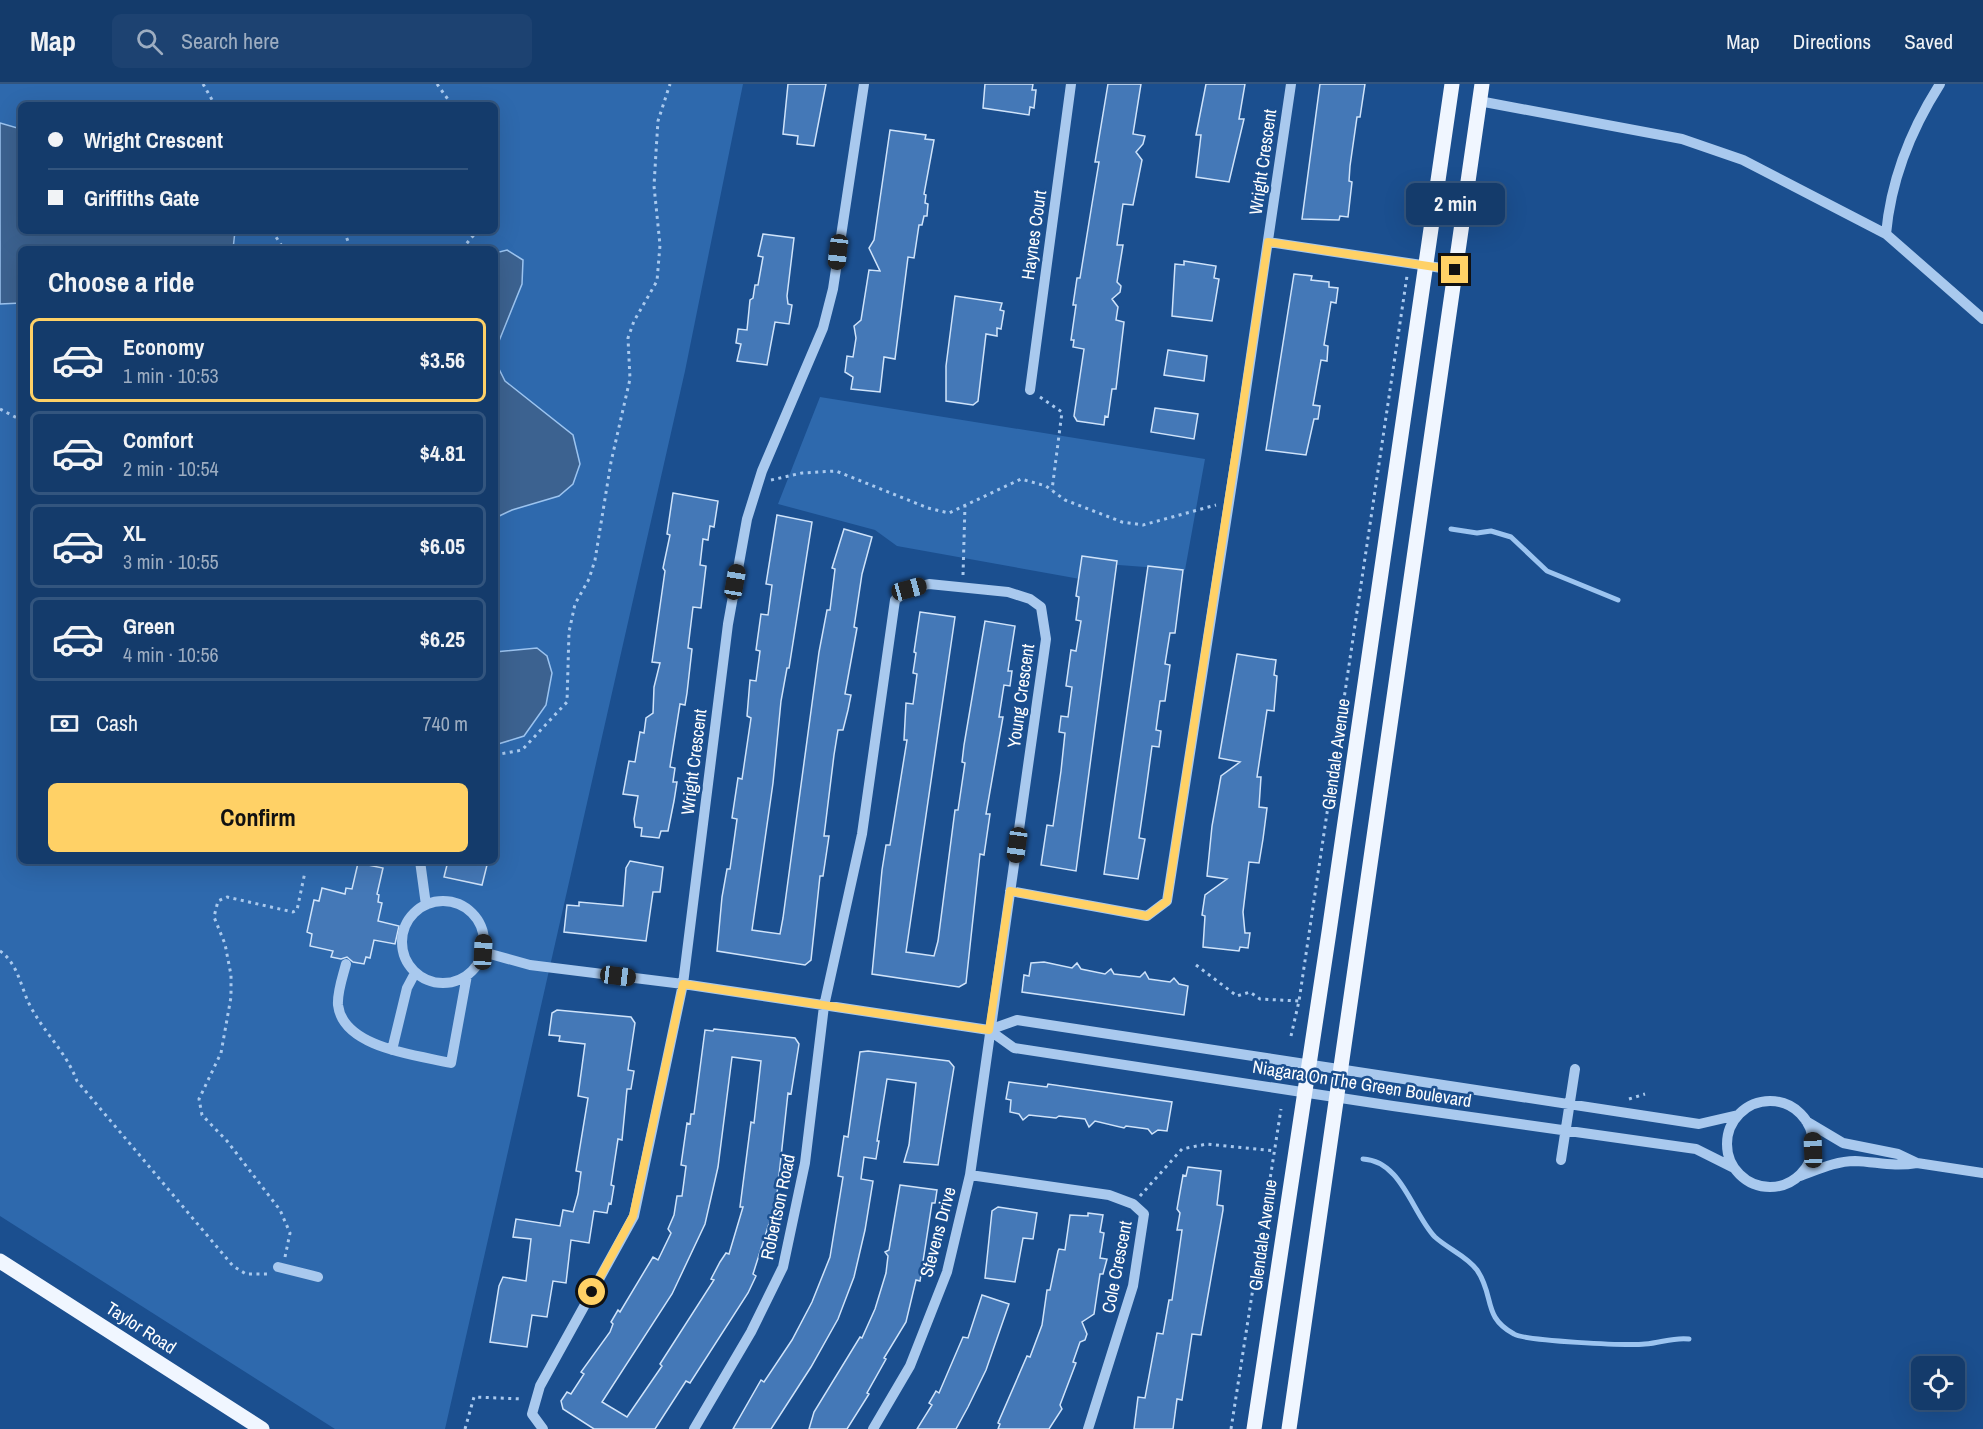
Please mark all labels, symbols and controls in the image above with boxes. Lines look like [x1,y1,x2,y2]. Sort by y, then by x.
search box [112,14,532,68]
text: Map [30,22,76,60]
icon: search [133,25,166,58]
text: Search here [181,26,279,56]
text: Map [1726,27,1760,56]
text: Directions [1793,27,1871,56]
text: Saved [1904,27,1953,56]
street label: Wright Crescent [1243,108,1282,216]
text: Wright Crescent [84,125,223,155]
text: Griffiths Gate [84,183,199,213]
callout: 2 min [1406,183,1504,225]
street label: Haynes Court [1015,189,1052,281]
text: 2 min [1434,190,1477,217]
car [827,233,849,271]
route end [1441,256,1468,283]
text: Choose a ride [48,264,194,300]
text: Economy [123,332,204,362]
icon: car [51,333,105,387]
text: $3.56 [420,345,465,375]
text: 1 min · 10:53 [123,362,219,389]
text: Comfort [123,425,193,455]
icon: car [51,426,105,480]
text: $4.81 [420,438,465,468]
text: 2 min · 10:54 [123,455,219,482]
text: XL [123,518,146,548]
icon: car [51,519,105,573]
text: $6.05 [420,531,465,561]
text: 3 min · 10:55 [123,548,219,575]
car [723,563,747,601]
car [889,576,929,602]
text: Green [123,611,175,641]
icon: car [51,612,105,666]
text: $6.25 [420,624,465,654]
text: 4 min · 10:56 [123,641,219,668]
street label: Young Crescent [1001,642,1040,749]
street label: Glendale Avenue [1315,697,1356,811]
icon: cash [48,707,81,740]
text: Cash [96,708,138,738]
street label: Wright Crescent [675,708,712,816]
text: 740 m [422,710,468,737]
button: Confirm [48,783,468,852]
car [1006,826,1028,864]
car [473,934,493,970]
car [599,965,637,987]
street label: Niagara On The Green Boulevard [1251,1054,1473,1113]
car [1803,1132,1823,1168]
street label: Robertson Road [754,1152,801,1262]
street label: Glendale Avenue [1242,1178,1283,1292]
street label: Stevens Drive [913,1184,962,1280]
street label: Cole Crescent [1095,1219,1138,1315]
route start [578,1278,605,1305]
street label: Taylor Road [101,1296,181,1360]
map controls [1911,1356,1965,1410]
button: locate [1911,1356,1965,1410]

